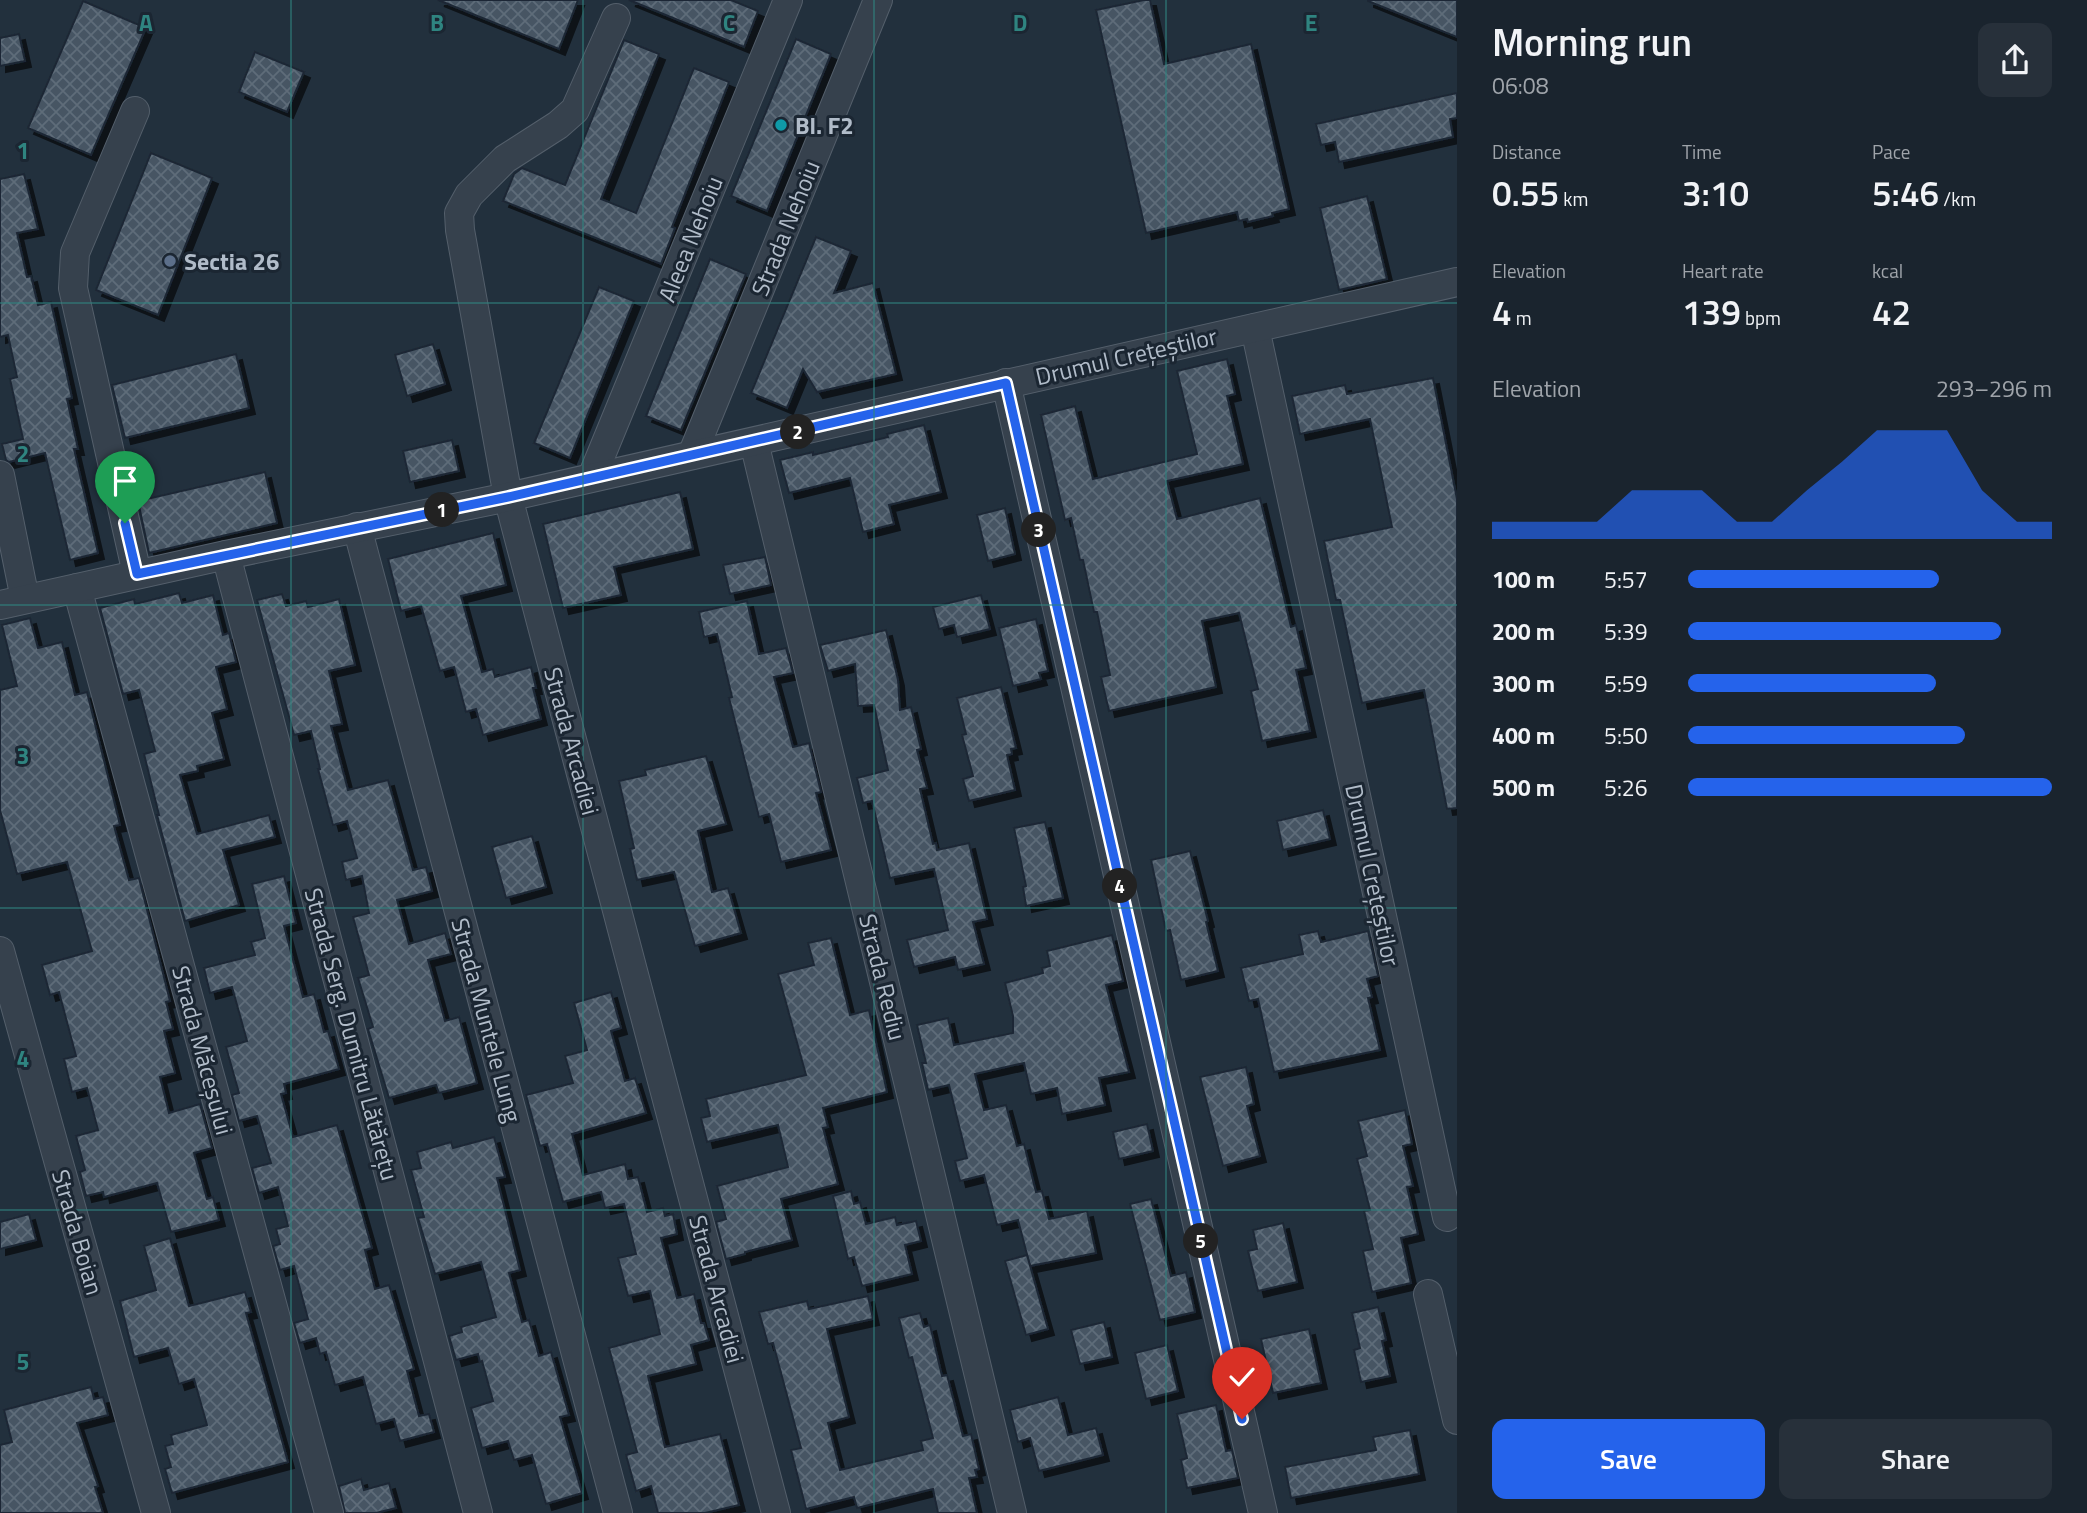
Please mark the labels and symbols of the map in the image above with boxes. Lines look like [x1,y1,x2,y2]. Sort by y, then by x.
text: A [139,5,153,40]
text: B [430,5,444,40]
text: C [723,5,735,40]
text: D [1013,5,1027,40]
text: E [1305,5,1317,40]
place label: Bl. F2 [795,107,854,143]
marker: Bl. F2 [773,117,789,133]
text: 1 [17,133,29,168]
street label: Strada Nehoiu [741,155,829,301]
street label: Aleea Nehoiu [648,171,732,307]
place label: Sectia 26 [184,243,279,279]
marker: Sectia 26 [162,253,178,269]
street label: Drumul Crețeștilor [1032,318,1220,394]
pin: 2 [780,414,816,450]
text: 2 [17,436,29,471]
pin [95,451,155,523]
pin: 1 [424,492,460,528]
pin: 3 [1021,512,1056,548]
street label: Strada Arcadiei [535,663,609,819]
text: 3 [17,738,29,773]
street label: Drumul Crețeștilor [1336,781,1410,969]
pin: 4 [1102,868,1138,903]
street label: Strada Serg. Dumitru Lătărețu [296,884,408,1184]
street label: Strada Rediu [850,910,916,1044]
street label: Strada Muntele Lung [442,914,532,1126]
street label: Strada Măceșului [163,961,243,1139]
text: 4 [17,1041,29,1076]
street label: Strada Boian [43,1165,113,1299]
street label: Strada Arcadiei [680,1211,754,1367]
pin: 5 [1184,1224,1218,1258]
text: 5 [17,1344,29,1379]
pin [1212,1347,1272,1419]

